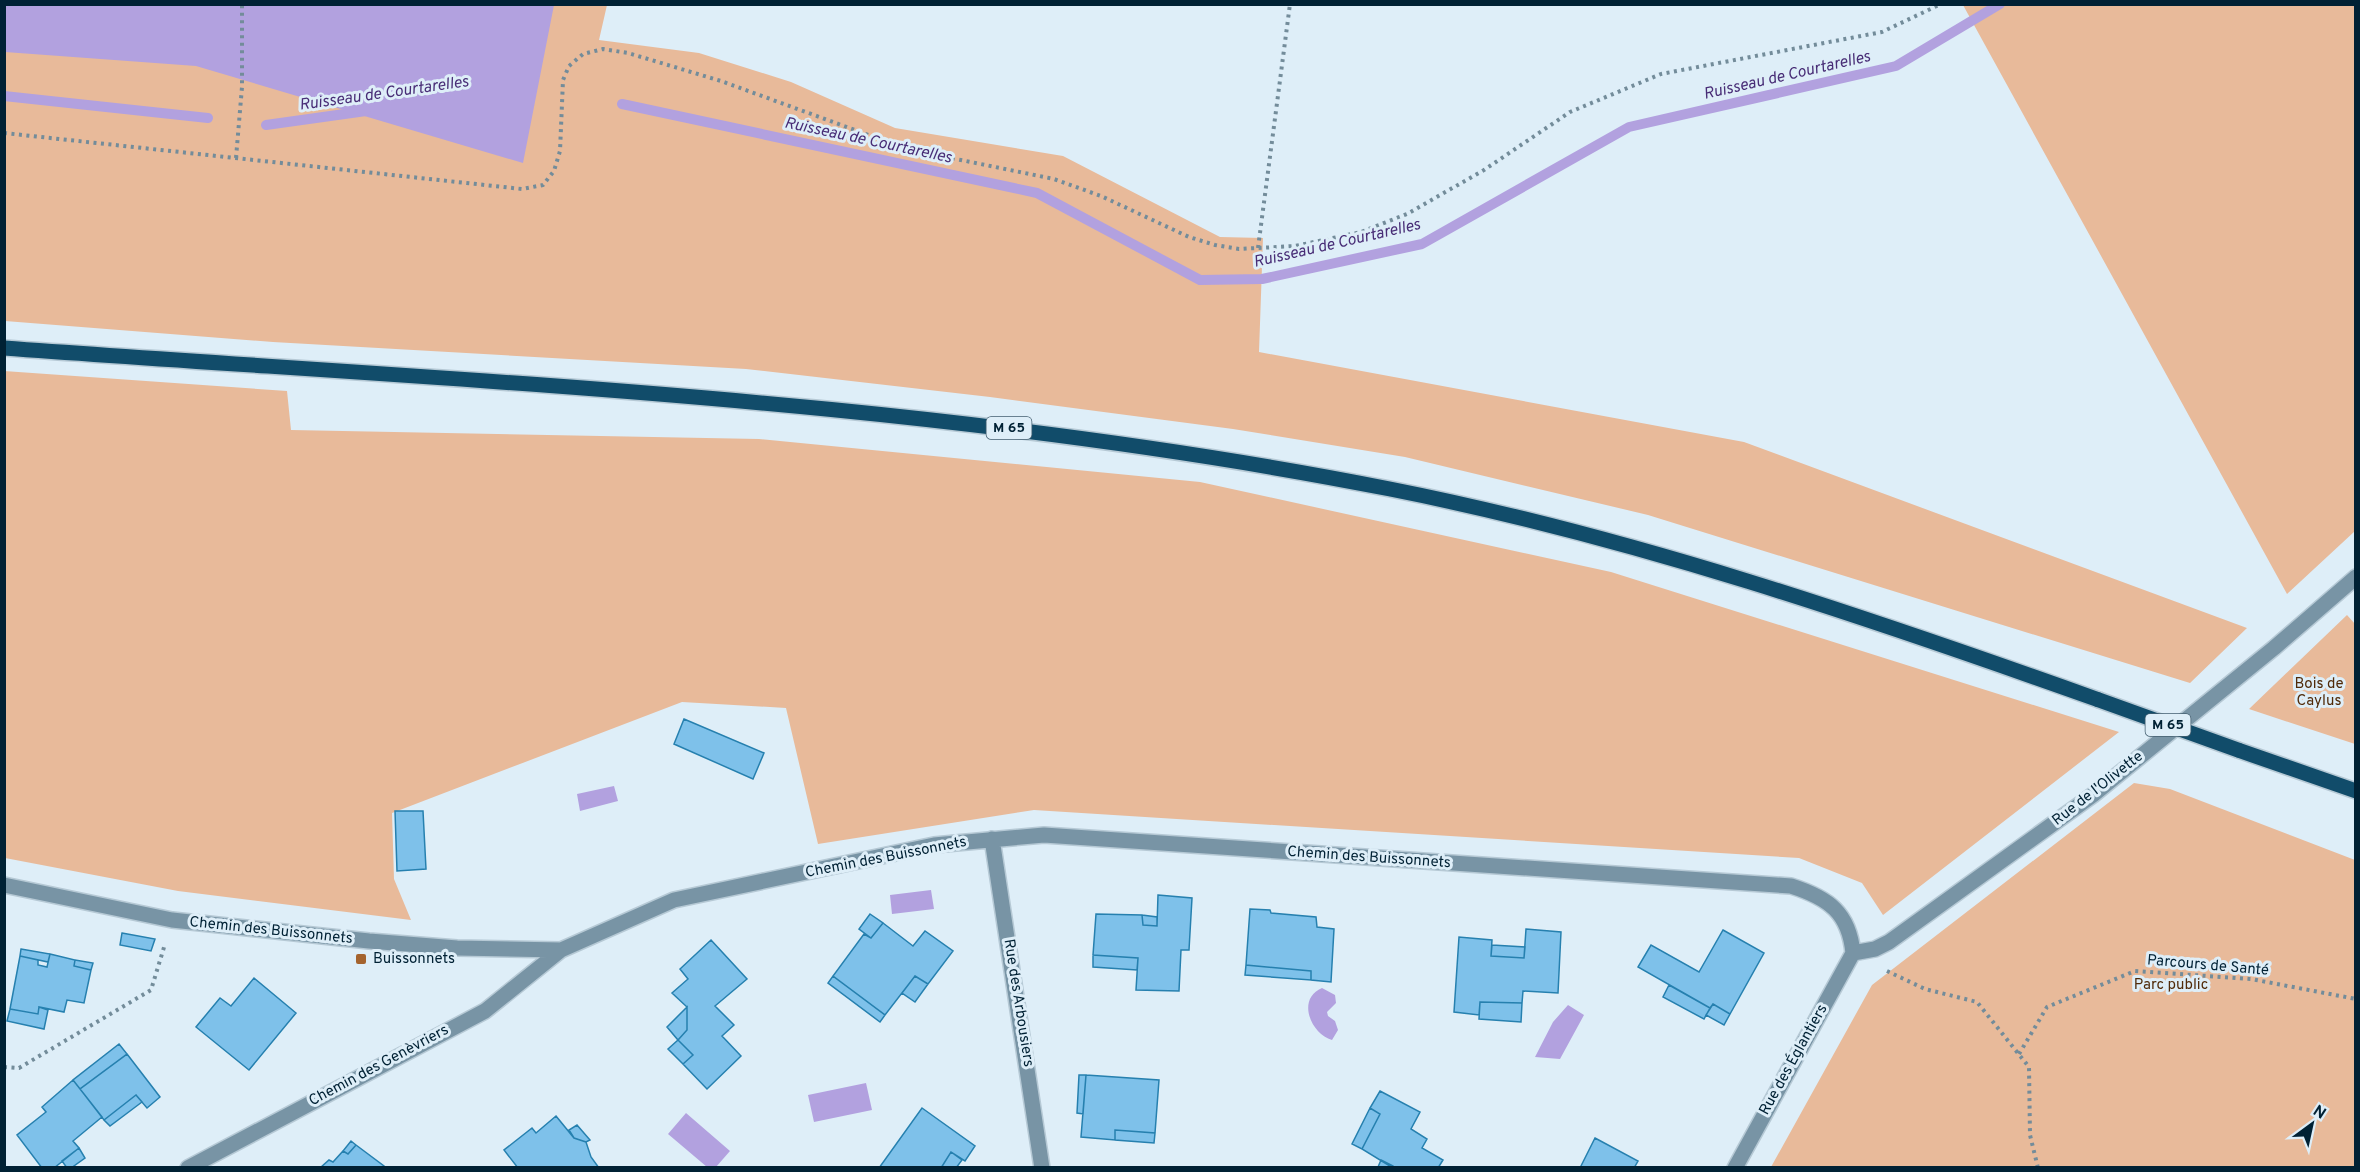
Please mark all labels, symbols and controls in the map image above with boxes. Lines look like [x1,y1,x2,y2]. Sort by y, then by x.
water label: Ruisseau de Courtarelles [1702,47,1873,105]
water label: Ruisseau de Courtarelles [298,72,471,116]
water label: Ruisseau de Courtarelles [782,113,954,169]
water label: Ruisseau de Courtarelles [1252,215,1423,273]
road number: M 65 [986,417,1032,439]
park label: Bois de Caylus [2294,675,2344,711]
road number: M 65 [2146,714,2190,736]
street label: Rue de l'Olivette [2049,748,2147,830]
street label: Chemin des Buissonnets [804,833,968,883]
street label: Chemin des Buissonnets [1286,843,1452,873]
street label: Chemin des Buissonnets [188,913,354,949]
street label: Rue des Arbousiers [999,938,1037,1068]
place label: Buissonnets [373,950,455,969]
street label: Parcours de Santé [2146,951,2270,981]
marker: Buissonnets [354,952,368,966]
park label: Parc public [2134,976,2208,995]
street label: Rue des Églantiers [1755,1001,1832,1119]
street label: Chemin des Genèvriers [306,1021,452,1111]
north arrow [2282,1094,2342,1154]
text: N [2309,1102,2329,1125]

